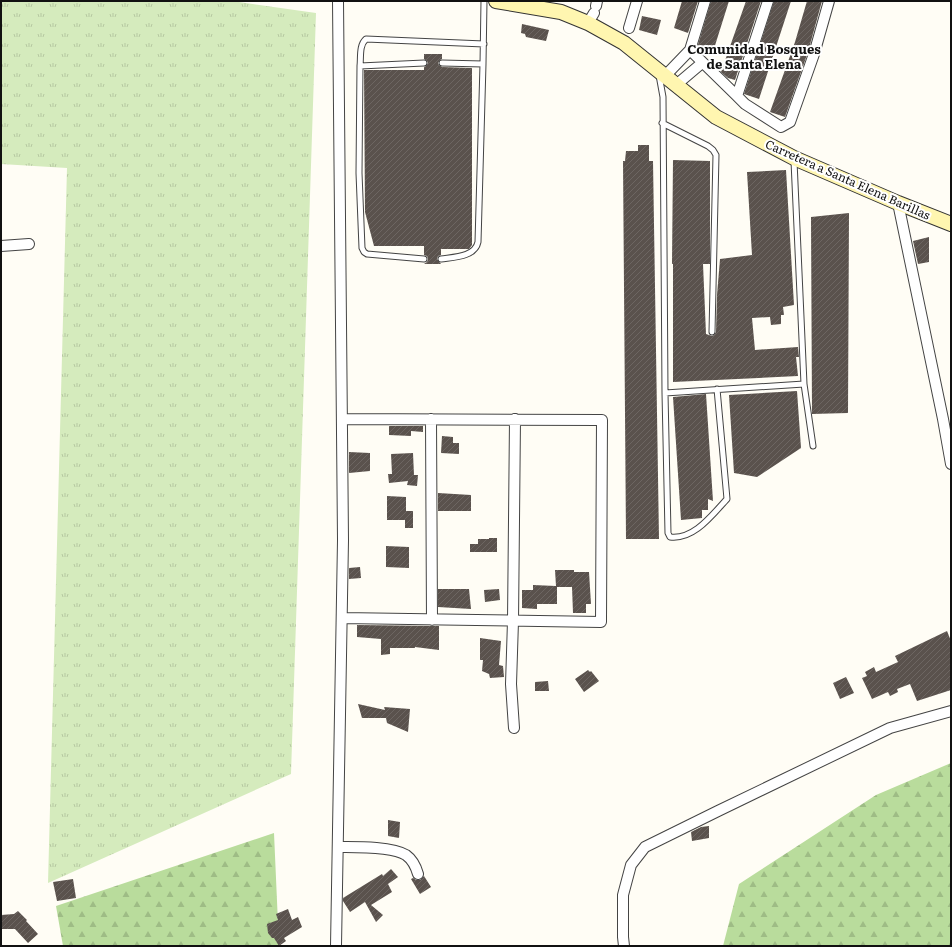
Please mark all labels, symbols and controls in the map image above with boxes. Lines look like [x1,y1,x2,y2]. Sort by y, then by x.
district label: Comunidad Bosques de Santa Elena [687,39,821,73]
street label: Carretera a Santa Elena Barillas [763,134,934,224]

